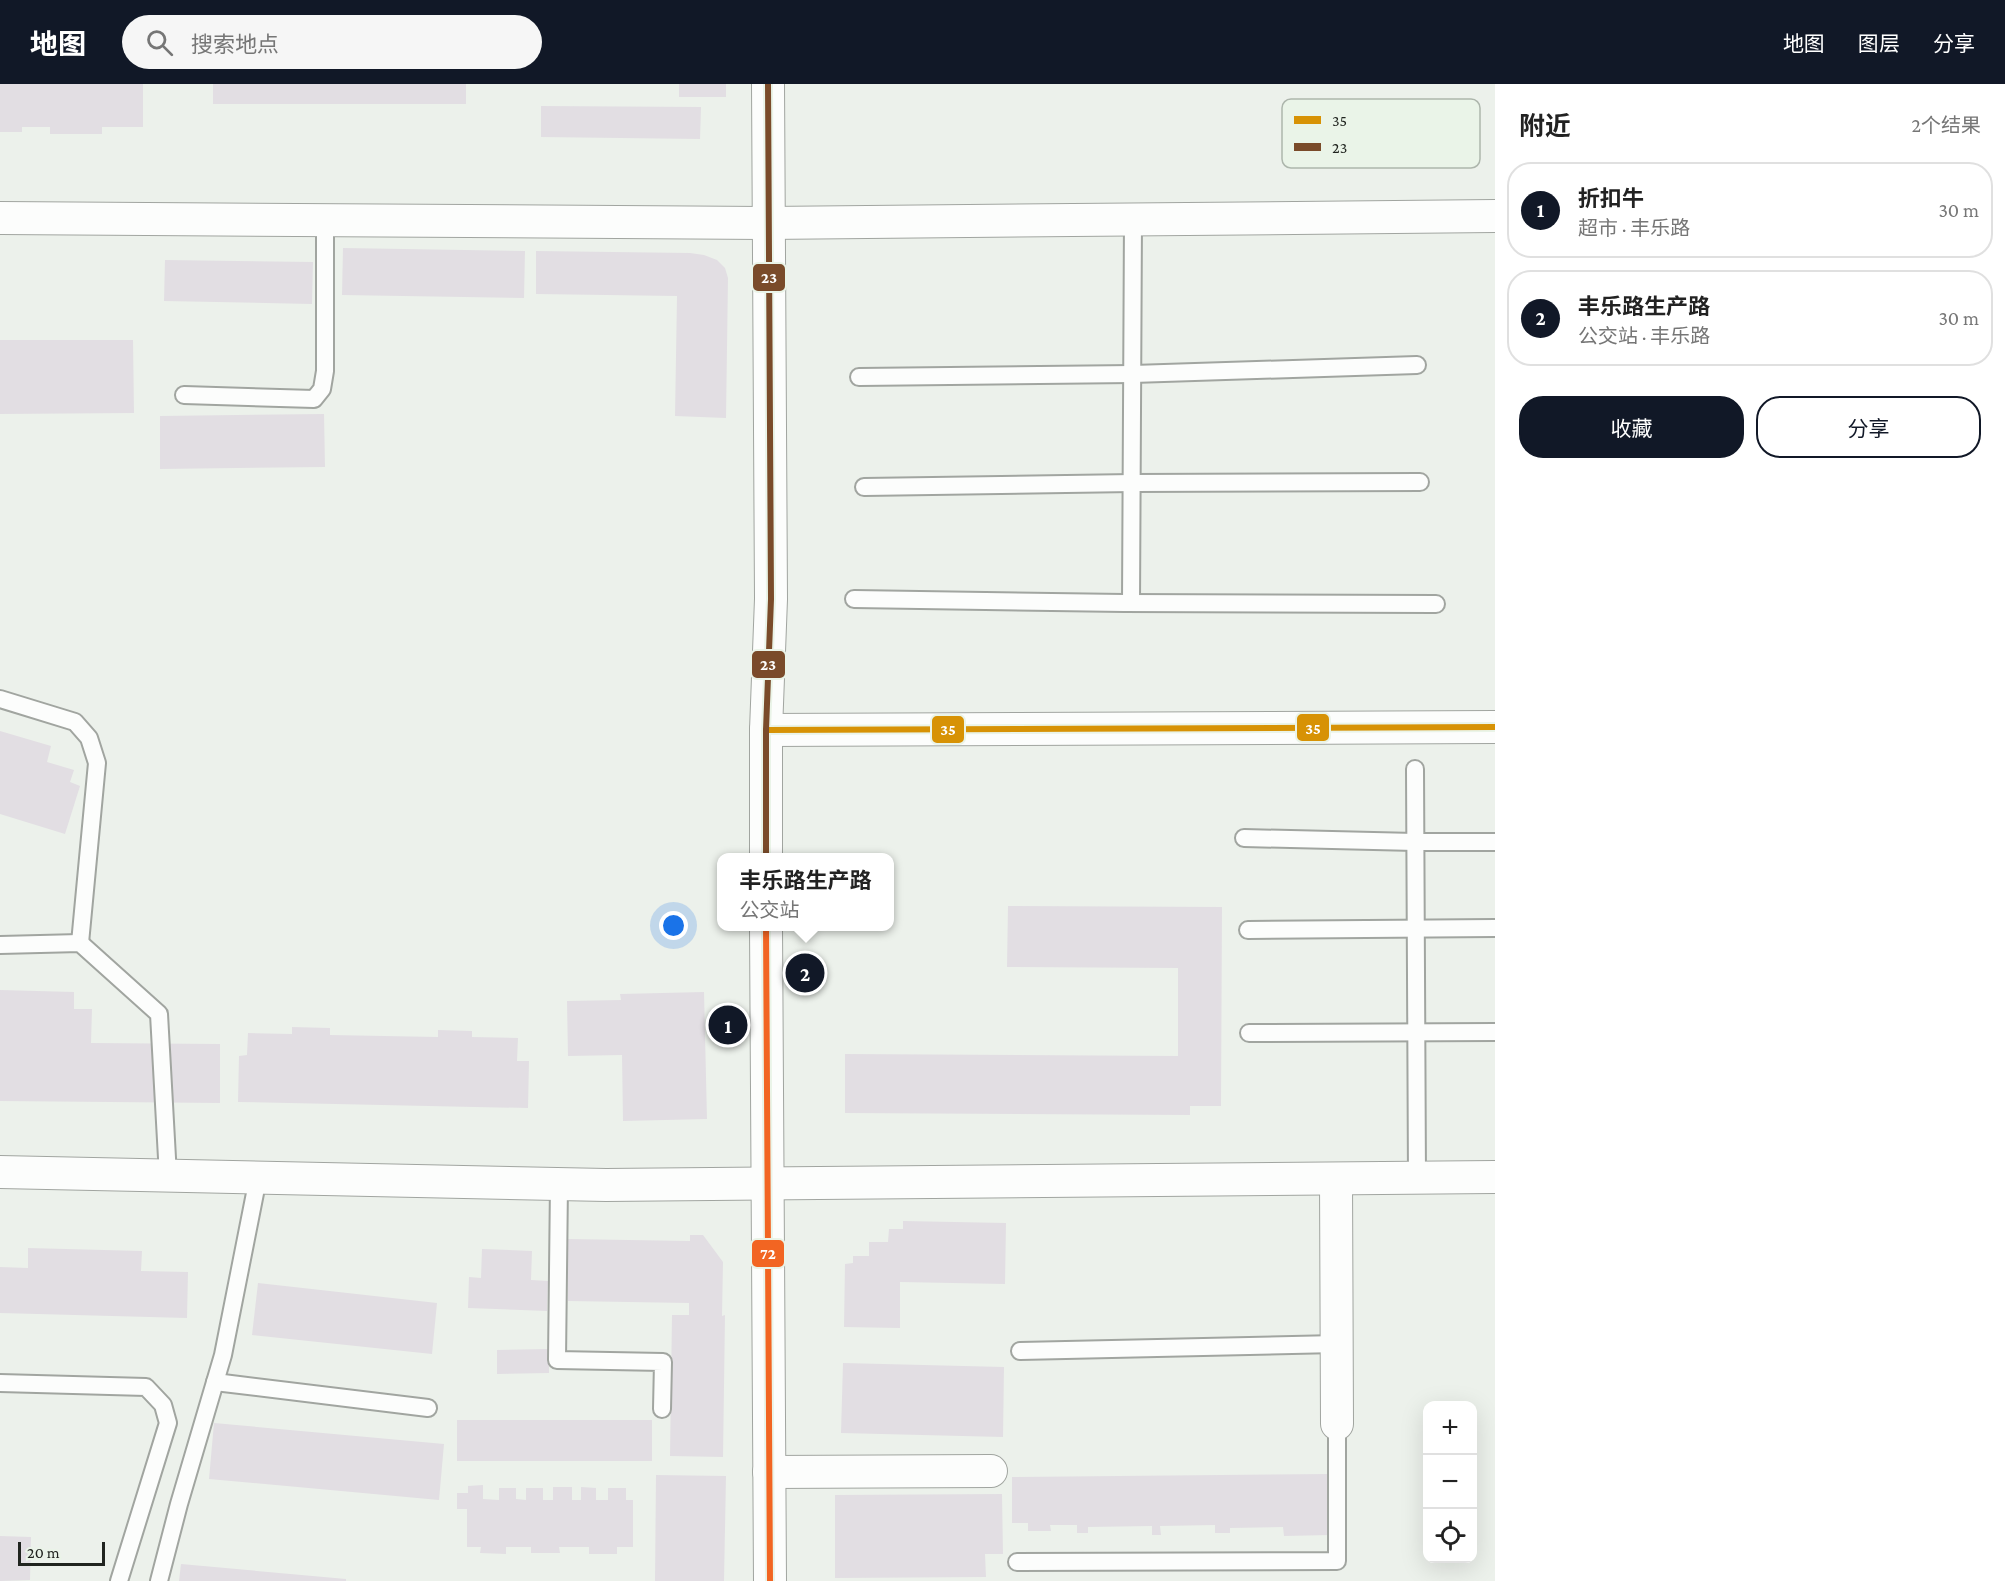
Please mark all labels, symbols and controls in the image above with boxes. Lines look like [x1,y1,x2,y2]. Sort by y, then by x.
search box [122,15,542,69]
icon: search [143,26,176,59]
text: 地图 [30,29,86,60]
text: 搜索地点 [191,32,279,57]
text: 地图 [1783,32,1825,56]
text: 图层 [1858,32,1900,56]
text: 分享 [1933,32,1975,56]
legend [1282,99,1480,168]
text: 35 [1332,112,1347,129]
text: 附近 [1519,112,1571,141]
text: 2个结果 [1911,114,1981,136]
text: 23 [1332,139,1347,156]
text: 折扣牛 [1578,186,1644,211]
text: 1 [1537,199,1544,221]
text: 30 m [1938,199,1979,221]
text: 超市 · 丰乐路 [1578,217,1690,239]
line badge: 23 [752,263,786,292]
text: 23 [761,269,777,286]
text: 丰乐路生产路 [1578,294,1710,319]
text: 2 [1535,307,1546,329]
text: 30 m [1938,307,1979,329]
text: 公交站 · 丰乐路 [1578,325,1710,347]
button: 收藏 [1519,396,1744,458]
button: 分享 [1756,396,1981,458]
line badge: 23 [751,650,786,679]
text: 23 [760,656,776,673]
line badge: 35 [1296,713,1330,742]
line badge: 35 [931,715,965,744]
text: 35 [1305,720,1321,737]
text: 35 [940,721,956,738]
popup [717,853,894,931]
text: 丰乐路生产路 [739,868,872,893]
text: 公交站 [739,899,799,921]
your location [659,911,688,940]
pin: 2 [786,950,824,996]
pin: 1 [708,1002,748,1048]
line badge: 72 [751,1239,785,1268]
text: 72 [760,1245,776,1262]
map controls [1423,1401,1477,1563]
button: + [1423,1401,1477,1455]
button: − [1423,1455,1477,1509]
button: locate [1423,1509,1477,1563]
scale bar [18,1539,105,1566]
text: 20 m [27,1544,60,1561]

